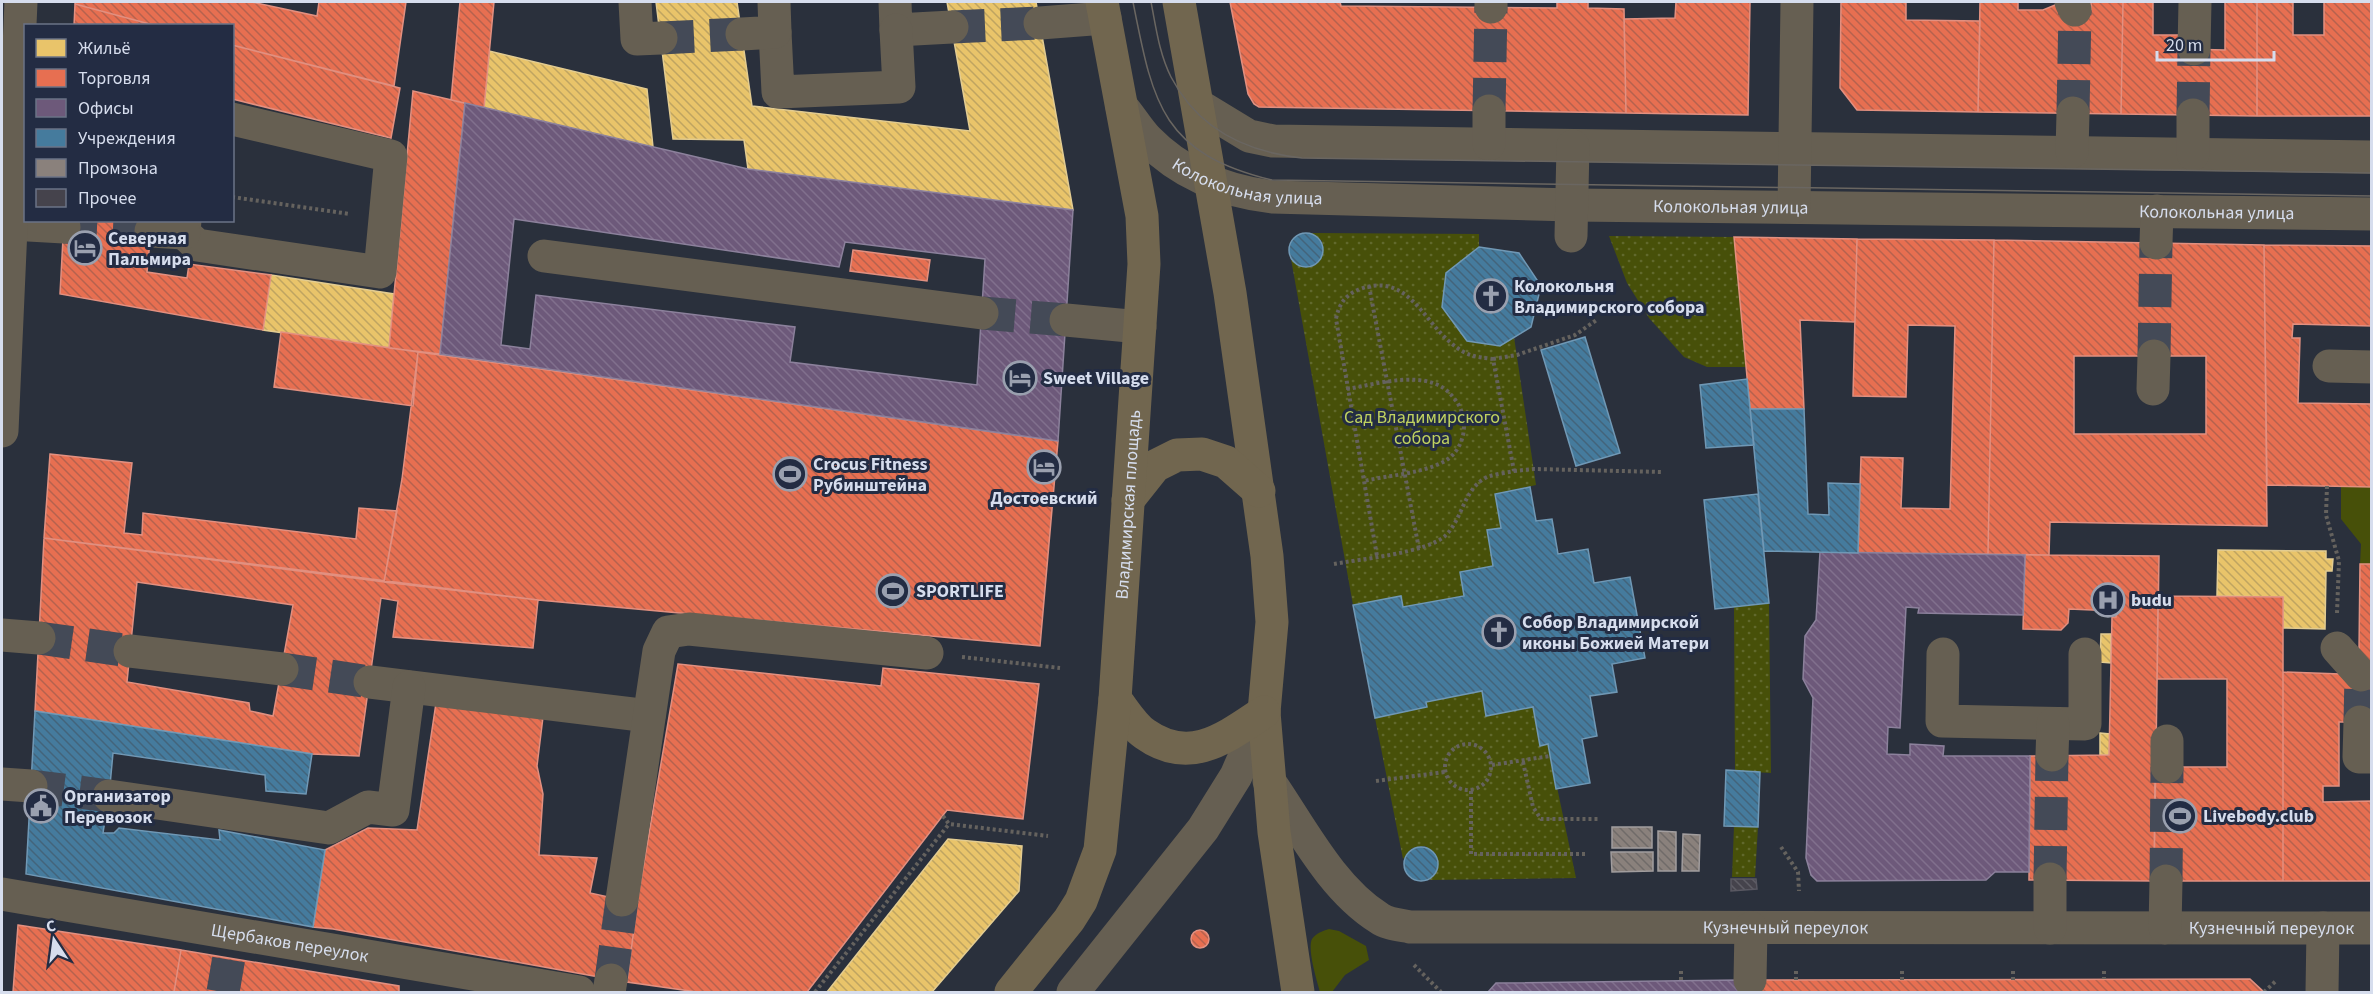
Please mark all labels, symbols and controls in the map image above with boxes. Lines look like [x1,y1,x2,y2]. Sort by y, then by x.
legend [24,24,234,222]
scale bar [2157,24,2274,62]
text: 20 m [2166,33,2202,58]
text: Жильё [78,36,131,61]
text: Торговля [78,66,151,91]
text: Офисы [78,96,134,121]
text: Учреждения [78,126,176,151]
street label: Колокольная улица [1167,152,1323,211]
text: Промзона [78,156,158,181]
text: Прочее [78,186,136,211]
street label: Колокольная улица [1653,193,1809,220]
street label: Колокольная улица [2139,199,2295,226]
place label: Северная Пальмира [108,226,191,272]
hotel icon: Северная Пальмира [67,230,103,266]
place label: Колокольня Владимирского собора [1514,274,1705,320]
church icon: Колокольня Владимирского собора [1473,278,1509,314]
hotel icon: Sweet Village [1002,360,1038,396]
place label: Sweet Village [1043,366,1149,391]
park label: Сад Владимирского собора [1344,405,1500,451]
street label: Владимирская площадь [1109,409,1147,600]
hotel icon: Достоевский [1026,449,1062,485]
place label: Crocus Fitness Рубинштейна [813,452,928,498]
sports icon: Crocus Fitness Рубинштейна [772,456,808,492]
place label: Достоевский [990,486,1098,511]
sports icon: SPORTLIFE [875,573,911,609]
place label: SPORTLIFE [916,579,1004,604]
hospital icon: budu [2090,582,2126,618]
place label: budu [2131,588,2172,613]
place label: Собор Владимирской иконы Божией Матери [1522,610,1709,656]
church icon: Собор Владимирской иконы Божией Матери [1481,614,1517,650]
place label: Организатор Перевозок [64,784,171,830]
public building icon: Организатор Перевозок [23,788,59,824]
sports icon: Livebody.club [2162,798,2198,834]
place label: Livebody.club [2203,804,2314,829]
north arrow [24,910,84,970]
text: С [44,915,58,938]
street label: Кузнечный переулок [1703,915,1868,940]
street label: Кузнечный переулок [2189,915,2354,940]
street label: Щербаков переулок [209,917,371,969]

